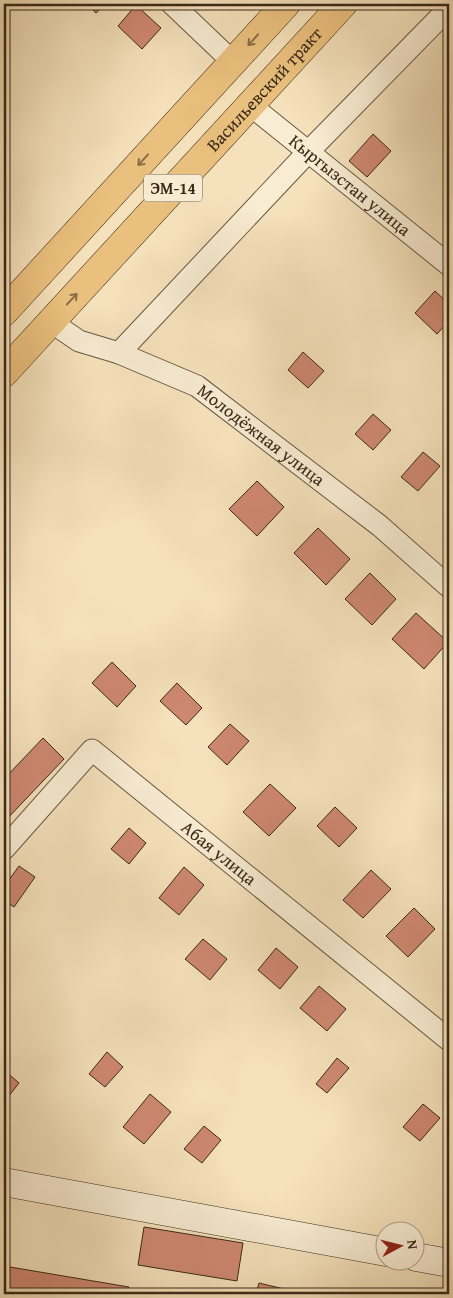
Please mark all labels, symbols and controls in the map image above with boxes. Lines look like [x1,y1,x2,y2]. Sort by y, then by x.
street label: Васильевский тракт [200,20,329,158]
one-way arrow [247,33,259,46]
street label: Кыргызстан улица [283,127,417,243]
one-way arrow [137,153,149,166]
road number: ЭМ-14 [144,174,202,202]
one-way arrow [66,292,78,305]
street label: Молодёжная улица [192,377,331,493]
street label: Абая улица [176,814,263,892]
north arrow [376,1220,426,1270]
text: N [402,1239,423,1251]

